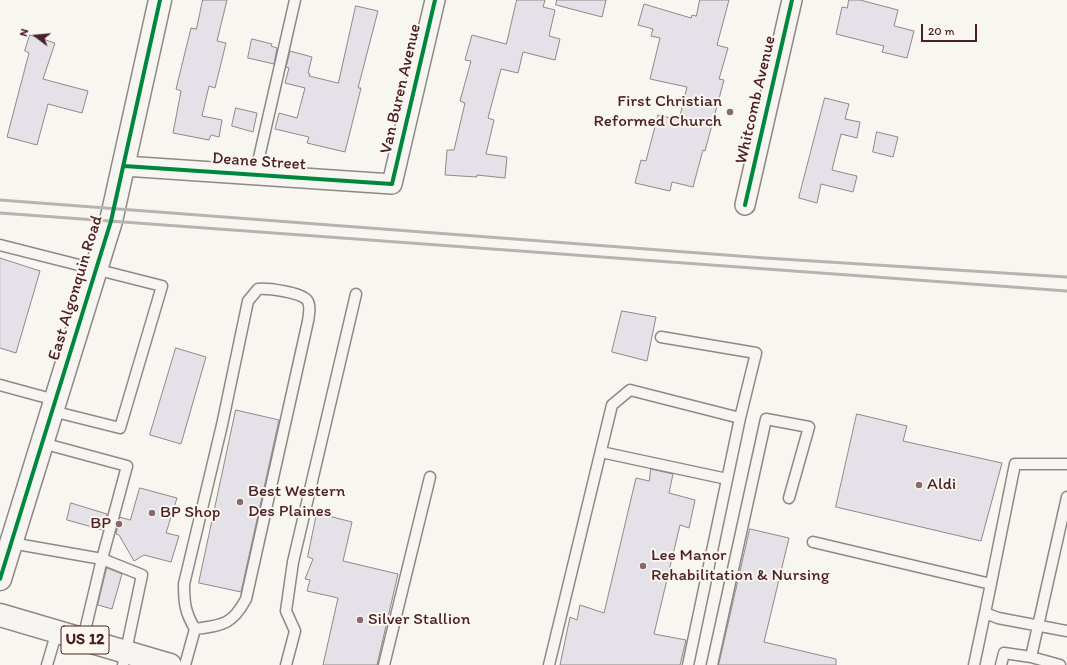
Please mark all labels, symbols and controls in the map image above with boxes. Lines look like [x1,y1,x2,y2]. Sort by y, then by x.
north arrow [16,16,56,56]
scale bar [923,16,979,42]
street label: Van Buren Avenue [376,22,426,156]
text: 20 m [928,24,955,38]
text: N [17,27,31,38]
street label: Whitcomb Avenue [731,34,781,166]
place label: First Christian Reformed Church [594,92,722,132]
marker: First Christian Reformed Church [725,107,735,117]
street label: Deane Street [211,149,307,175]
street label: East Algonquin Road [44,213,108,363]
place label: Aldi [927,475,956,495]
marker: Aldi [914,480,924,490]
place label: Best Western Des Plaines [248,482,345,522]
marker: Best Western Des Plaines [235,497,245,507]
place label: BP Shop [160,503,220,523]
marker: BP Shop [147,508,157,518]
place label: BP [90,514,111,534]
marker: BP [114,519,124,529]
place label: Lee Manor Rehabilitation & Nursing [651,546,829,586]
marker: Lee Manor Rehabilitation & Nursing [638,561,648,571]
place label: Silver Stallion [368,610,470,630]
marker: Silver Stallion [355,615,365,625]
road number: US 12 [61,626,109,654]

